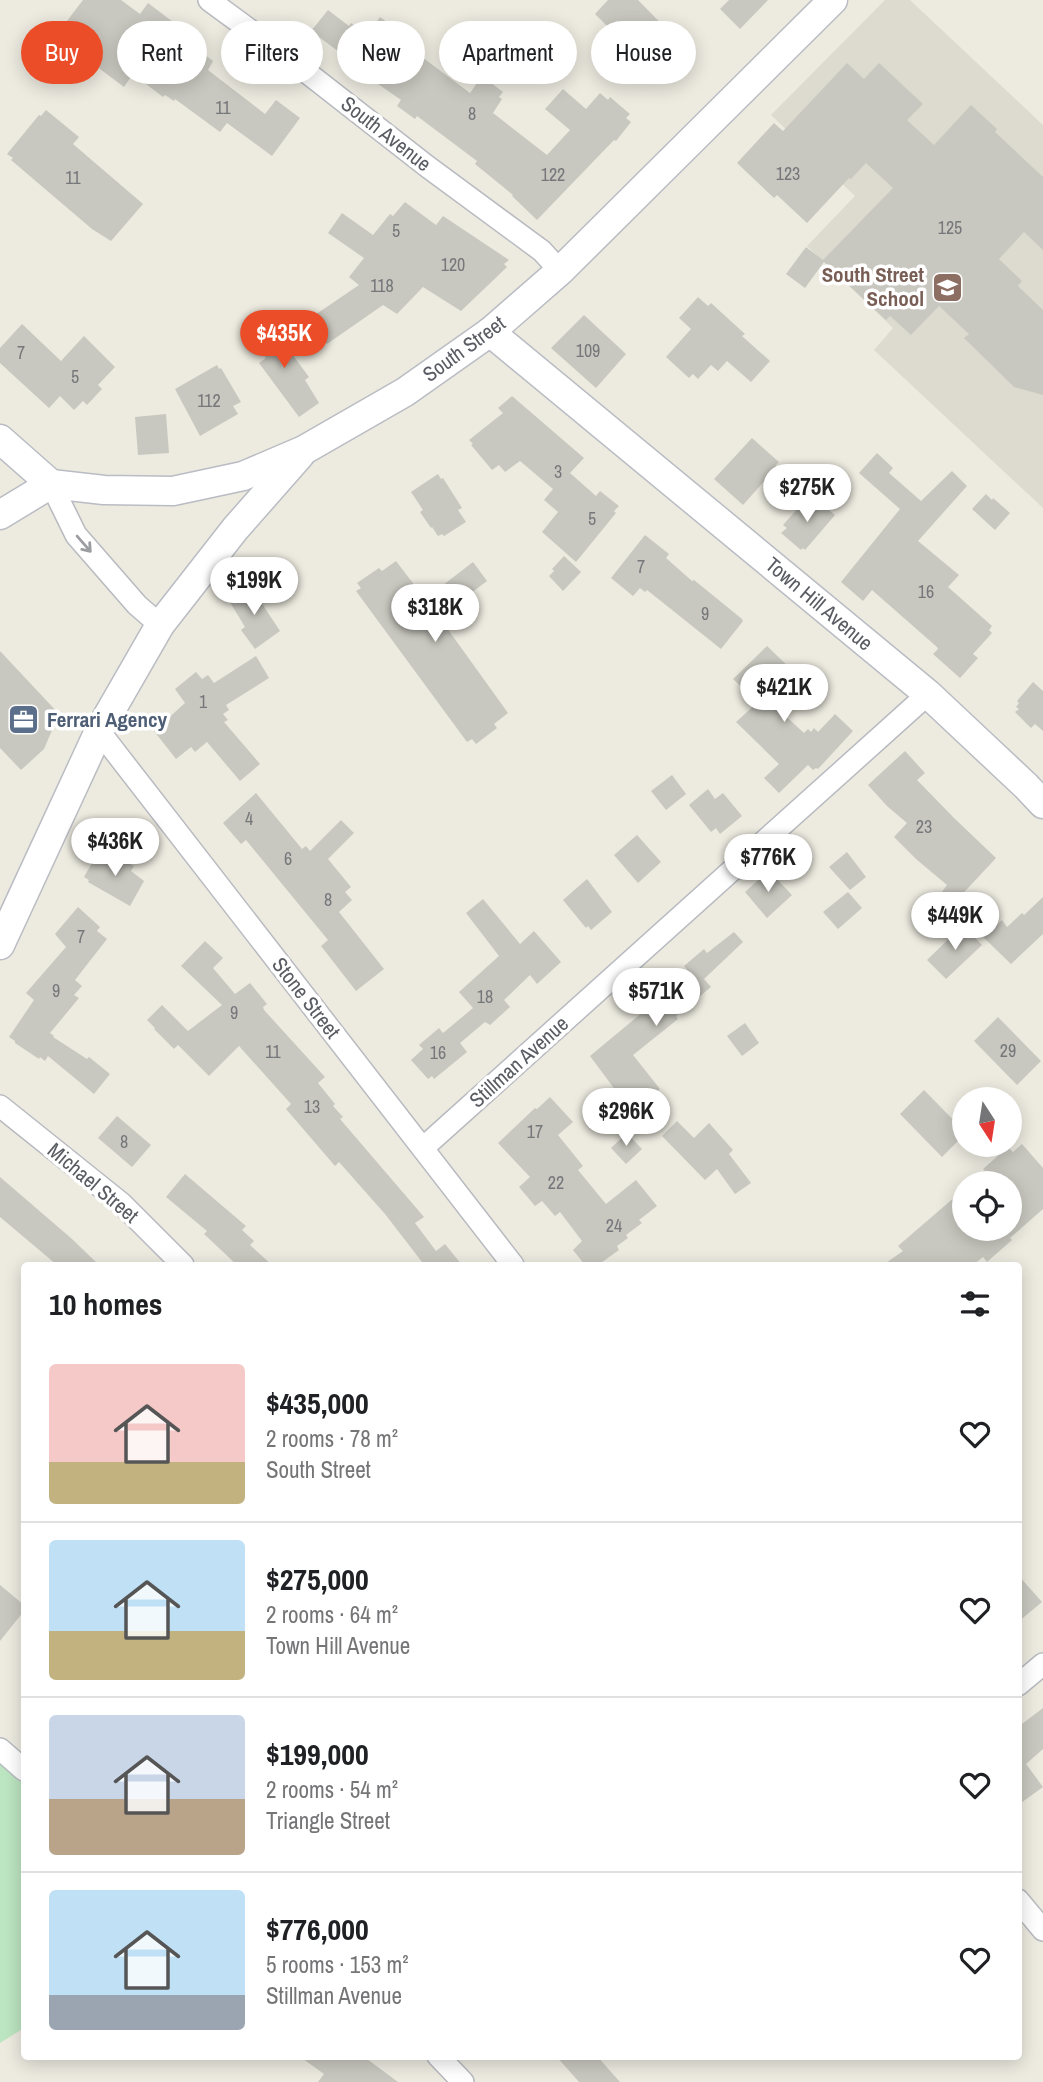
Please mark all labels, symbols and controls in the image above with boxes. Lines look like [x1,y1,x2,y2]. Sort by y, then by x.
chip: Buy [21,21,103,84]
chip: Rent [117,21,207,84]
chip: Filters [221,21,323,84]
chip: New [337,21,425,84]
chip: Apartment [439,21,577,84]
chip: House [591,21,696,84]
street label: South Avenue [335,89,437,178]
house number: 11 [215,95,231,120]
house number: 8 [468,101,476,126]
house number: 123 [776,161,800,186]
house number: 122 [541,162,565,187]
house number: 11 [65,165,81,190]
house number: 125 [938,215,962,240]
house number: 5 [392,218,400,243]
house number: 120 [441,252,465,277]
place label: South Street School [822,260,924,313]
school or university icon: South Street School [930,270,964,304]
house number: 118 [370,273,394,298]
street label: South Street [416,309,511,388]
pin: $435K [235,310,333,370]
text: $435K [256,317,312,348]
house number: 109 [576,338,600,363]
house number: 7 [17,340,25,365]
house number: 5 [71,364,79,389]
house number: 112 [197,388,221,413]
house number: 3 [554,459,562,484]
pin: $275K [758,464,856,524]
text: $275K [779,471,835,502]
house number: 5 [588,506,596,531]
one-way arrow [76,535,92,553]
street label: Town Hill Avenue [760,550,879,657]
house number: 7 [637,554,645,579]
pin: $199K [205,558,303,617]
text: $199K [226,564,282,595]
house number: 16 [918,579,934,604]
pin: $318K [386,584,484,644]
text: $318K [407,591,463,622]
house number: 9 [701,601,709,626]
pin: $421K [735,664,833,724]
text: $421K [756,671,812,702]
house number: 1 [199,689,208,714]
office icon: Ferrari Agency [7,703,41,737]
place label: Ferrari Agency [47,705,168,734]
house number: 4 [245,806,253,831]
house number: 23 [916,814,932,839]
pin: $436K [66,818,164,878]
text: $436K [87,825,143,856]
pin: $776K [719,834,817,894]
text: $776K [740,841,796,872]
house number: 6 [284,846,292,871]
house number: 8 [324,887,332,912]
pin: $449K [906,892,1004,952]
text: $449K [927,899,983,930]
house number: 7 [77,924,85,949]
street label: Stone Street [265,951,347,1045]
pin: $571K [607,968,705,1028]
text: $571K [628,975,684,1006]
house number: 9 [52,978,60,1003]
house number: 18 [477,984,493,1009]
house number: 9 [230,1000,238,1025]
street label: Stillman Avenue [463,1009,575,1114]
house number: 29 [1000,1038,1016,1063]
house number: 11 [265,1039,281,1064]
house number: 16 [430,1040,446,1065]
north arrow [952,1087,1022,1157]
map controls [952,1087,1022,1241]
pin: $296K [577,1088,675,1148]
house number: 13 [304,1094,320,1119]
text: $296K [598,1095,654,1126]
house number: 17 [527,1119,543,1144]
house number: 8 [120,1129,128,1154]
street label: Michael Street [41,1136,145,1230]
house number: 22 [548,1170,564,1195]
button: locate [952,1171,1022,1241]
house number: 24 [606,1213,622,1238]
text: 10 homes [49,1284,163,1324]
icon: filters [956,1285,994,1323]
text: $435,000 [266,1383,369,1423]
icon: home [105,1392,189,1476]
icon: heart [956,1415,994,1453]
text: 2 rooms · 78 m² [266,1423,398,1454]
text: South Street [266,1454,371,1485]
text: $275,000 [266,1559,369,1599]
icon: home [105,1568,189,1652]
icon: heart [956,1591,994,1629]
text: 2 rooms · 64 m² [266,1599,398,1630]
text: Town Hill Avenue [266,1630,410,1661]
text: $199,000 [266,1734,369,1774]
icon: home [105,1743,189,1827]
icon: heart [956,1766,994,1804]
text: 2 rooms · 54 m² [266,1774,398,1805]
text: Triangle Street [266,1805,390,1836]
text: $776,000 [266,1909,369,1949]
icon: home [105,1918,189,2002]
icon: heart [956,1941,994,1979]
text: 5 rooms · 153 m² [266,1949,409,1980]
text: Stillman Avenue [266,1980,402,2011]

